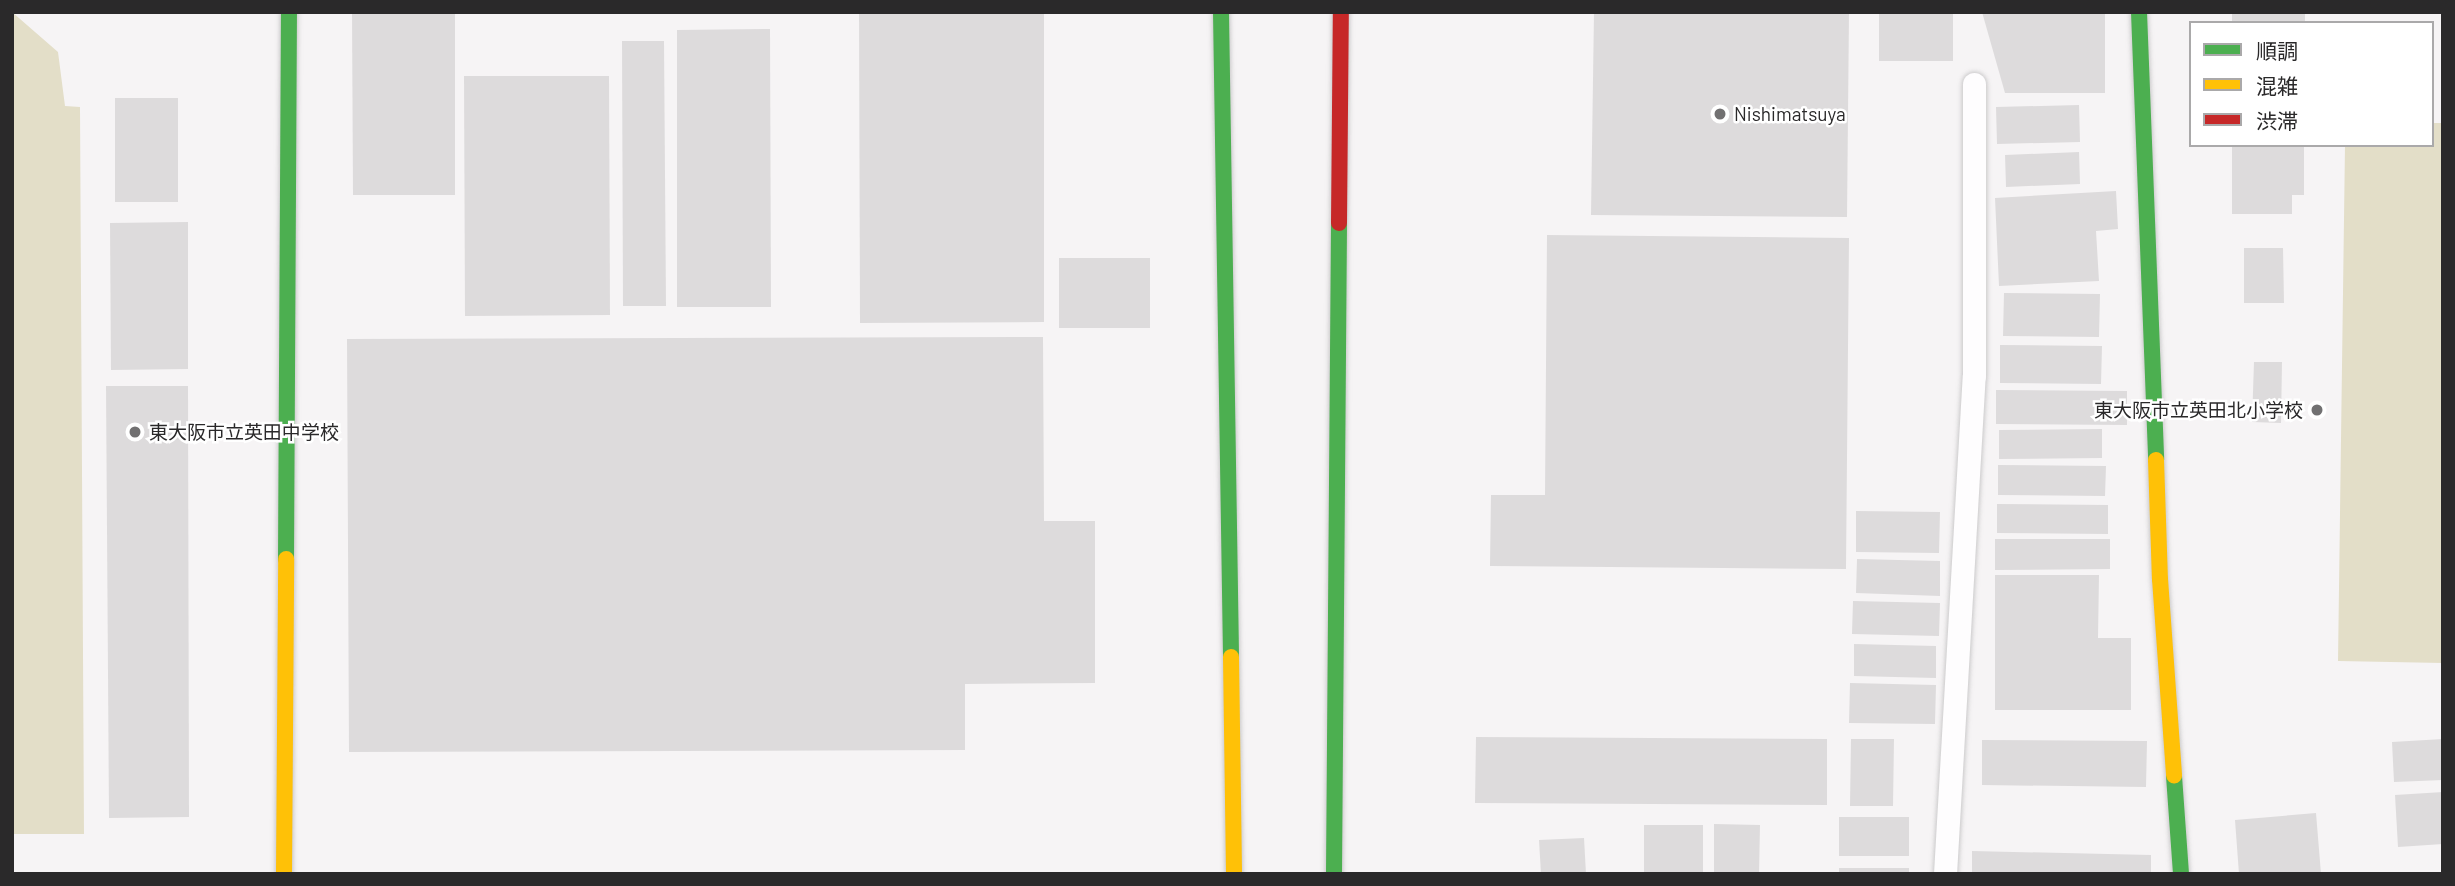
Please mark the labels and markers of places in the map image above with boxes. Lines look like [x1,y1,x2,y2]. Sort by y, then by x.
place label: Nishimatsuya [1734,103,1846,125]
marker: Nishimatsuya [1712,106,1728,122]
place label: 東大阪市立英田北小学校 [2094,399,2303,421]
marker: 東大阪市立英田北小学校 [2309,402,2325,418]
place label: 東大阪市立英田中学校 [149,421,339,443]
marker: 東大阪市立英田中学校 [127,424,143,440]

